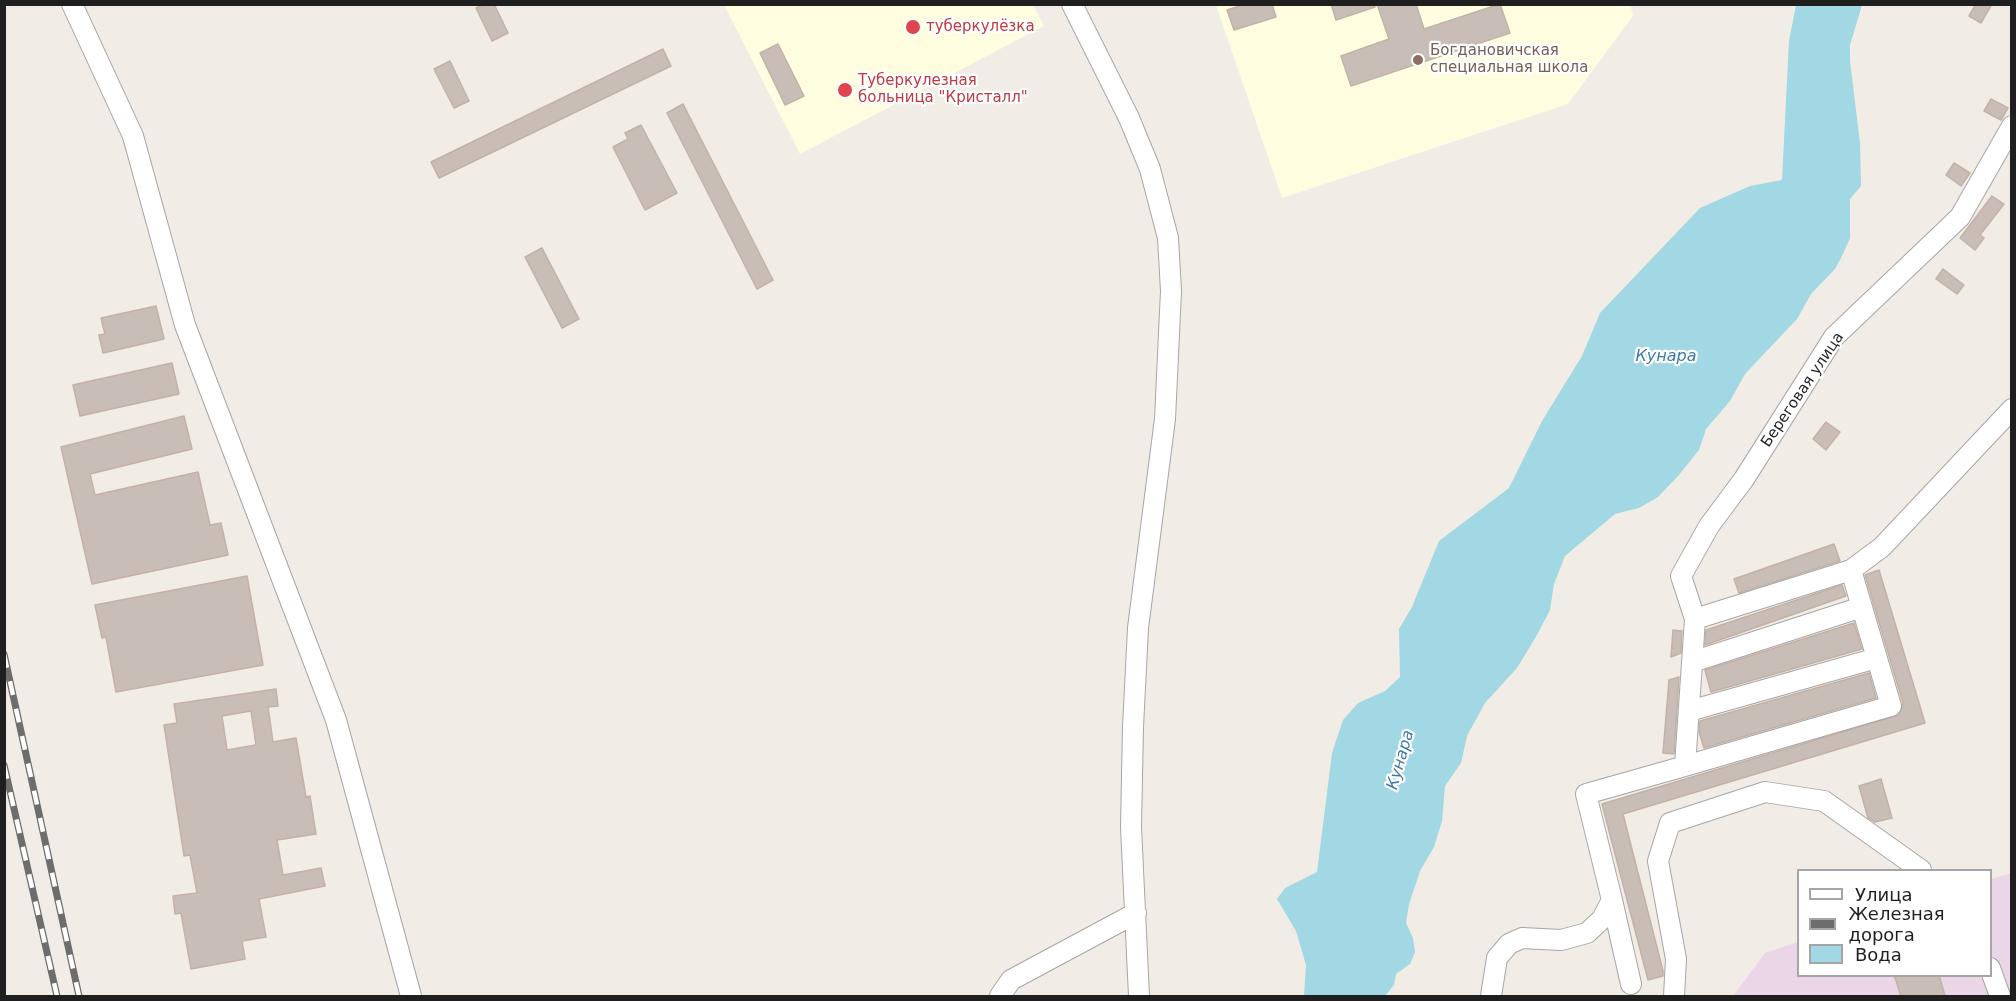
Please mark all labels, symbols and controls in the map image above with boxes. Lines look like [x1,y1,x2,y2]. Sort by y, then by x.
marker: туберкулёзка [904,18,922,36]
place label: туберкулёзка [926,18,1035,36]
place label: Богдановичская специальная школа [1430,42,1588,77]
marker: Богдановичская специальная школа [1411,53,1425,67]
place label: Туберкулезная больница "Кристалл" [858,72,1028,107]
marker: Туберкулезная больница "Кристалл" [836,81,854,99]
street label: Береговая улица [1758,329,1848,451]
water label: Кунара [1635,347,1697,367]
water label: Кунара [1383,728,1419,792]
legend [1797,869,1992,977]
text: Улица [1855,884,1912,905]
text: Железная дорога [1848,903,1945,945]
text: Вода [1855,944,1902,965]

